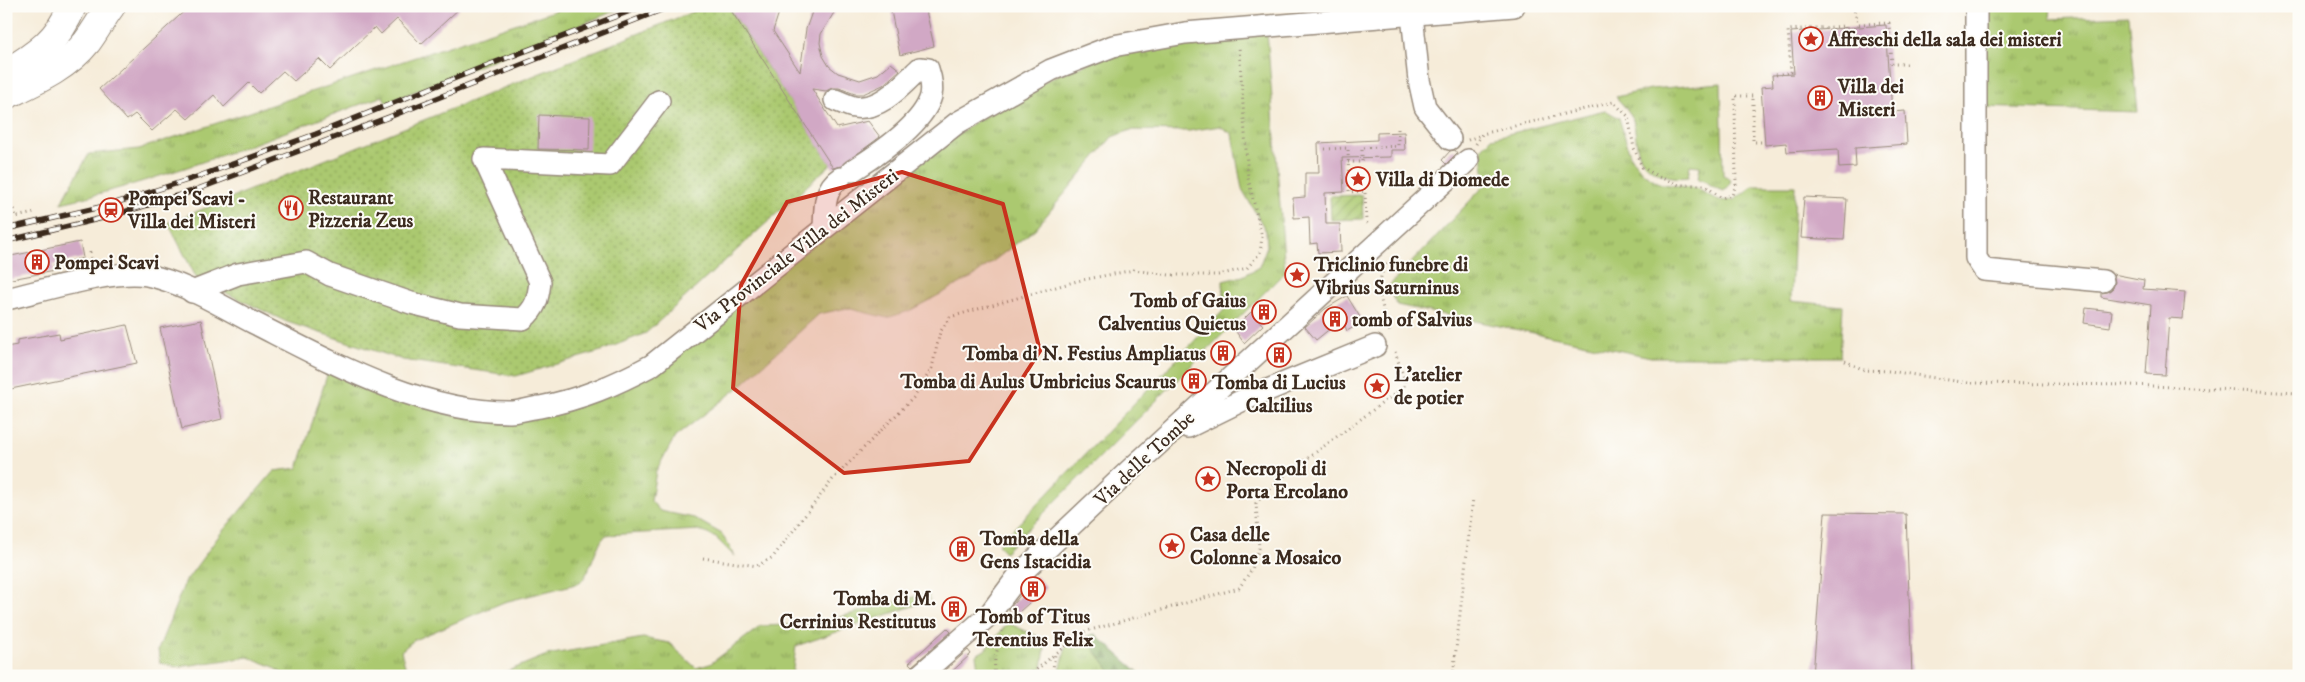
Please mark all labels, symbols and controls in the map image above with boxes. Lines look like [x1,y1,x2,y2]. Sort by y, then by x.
place icon: Affreschi della sala dei misteri [1798,26,1824,52]
place label: Affreschi della sala dei misteri [1827,28,2062,53]
place label: Villa dei Misteri [1837,75,1904,123]
building icon: Villa dei Misteri [1807,85,1833,111]
street label: Via Provinciale Villa dei Misteri [689,164,904,339]
place icon: Villa di Diomede [1345,166,1371,192]
place label: Villa di Diomede [1375,168,1510,193]
place label: Restaurant Pizzeria Zeus [308,186,414,234]
place label: Pompei Scavi - Villa dei Misteri [127,187,256,235]
restaurant icon: Restaurant Pizzeria Zeus [278,195,304,221]
station icon: Pompei Scavi - Villa dei Misteri [98,197,124,223]
building icon: Pompei Scavi [24,249,50,275]
place label: Pompei Scavi [54,251,159,276]
place label: Triclinio funebre di Vibrius Saturninus [1313,253,1468,301]
place icon: Triclinio funebre di Vibrius Saturninus [1284,262,1310,288]
place label: Tomb of Gaius Calventius Quietus [1098,289,1246,337]
building icon: Tomb of Gaius Calventius Quietus [1251,299,1277,325]
building icon: tomb of Salvius [1322,306,1348,332]
place label: tomb of Salvius [1352,308,1472,333]
building icon: Tomba di N. Festius Ampliatus [1210,340,1236,366]
place label: Tomba di N. Festius Ampliatus [962,342,1206,367]
building icon: Tomba di Lucius Caltilius [1266,342,1292,368]
place label: L’atelier de potier [1394,363,1464,411]
building icon: Tomba di Aulus Umbricius Scaurus [1181,368,1207,394]
place label: Tomba di Aulus Umbricius Scaurus [900,370,1176,395]
place label: Tomba di Lucius Caltilius [1211,371,1346,419]
place icon: L’atelier de potier [1364,373,1390,399]
street label: Via delle Tombe [1089,406,1201,513]
place label: Necropoli di Porta Ercolano [1226,457,1348,505]
place icon: Necropoli di Porta Ercolano [1195,466,1221,492]
place label: Casa delle Colonne a Mosaico [1190,523,1341,571]
place label: Tomba della Gens Istacidia [979,527,1091,575]
place icon: Casa delle Colonne a Mosaico [1159,533,1185,559]
building icon: Tomba della Gens Istacidia [949,536,975,562]
building icon: Tomb of Titus Terentius Felix [1020,576,1046,602]
place label: Tomba di M. Cerrinius Restitutus [780,587,936,635]
building icon: Tomba di M. Cerrinius Restitutus [941,596,967,622]
place label: Tomb of Titus Terentius Felix [972,605,1093,653]

